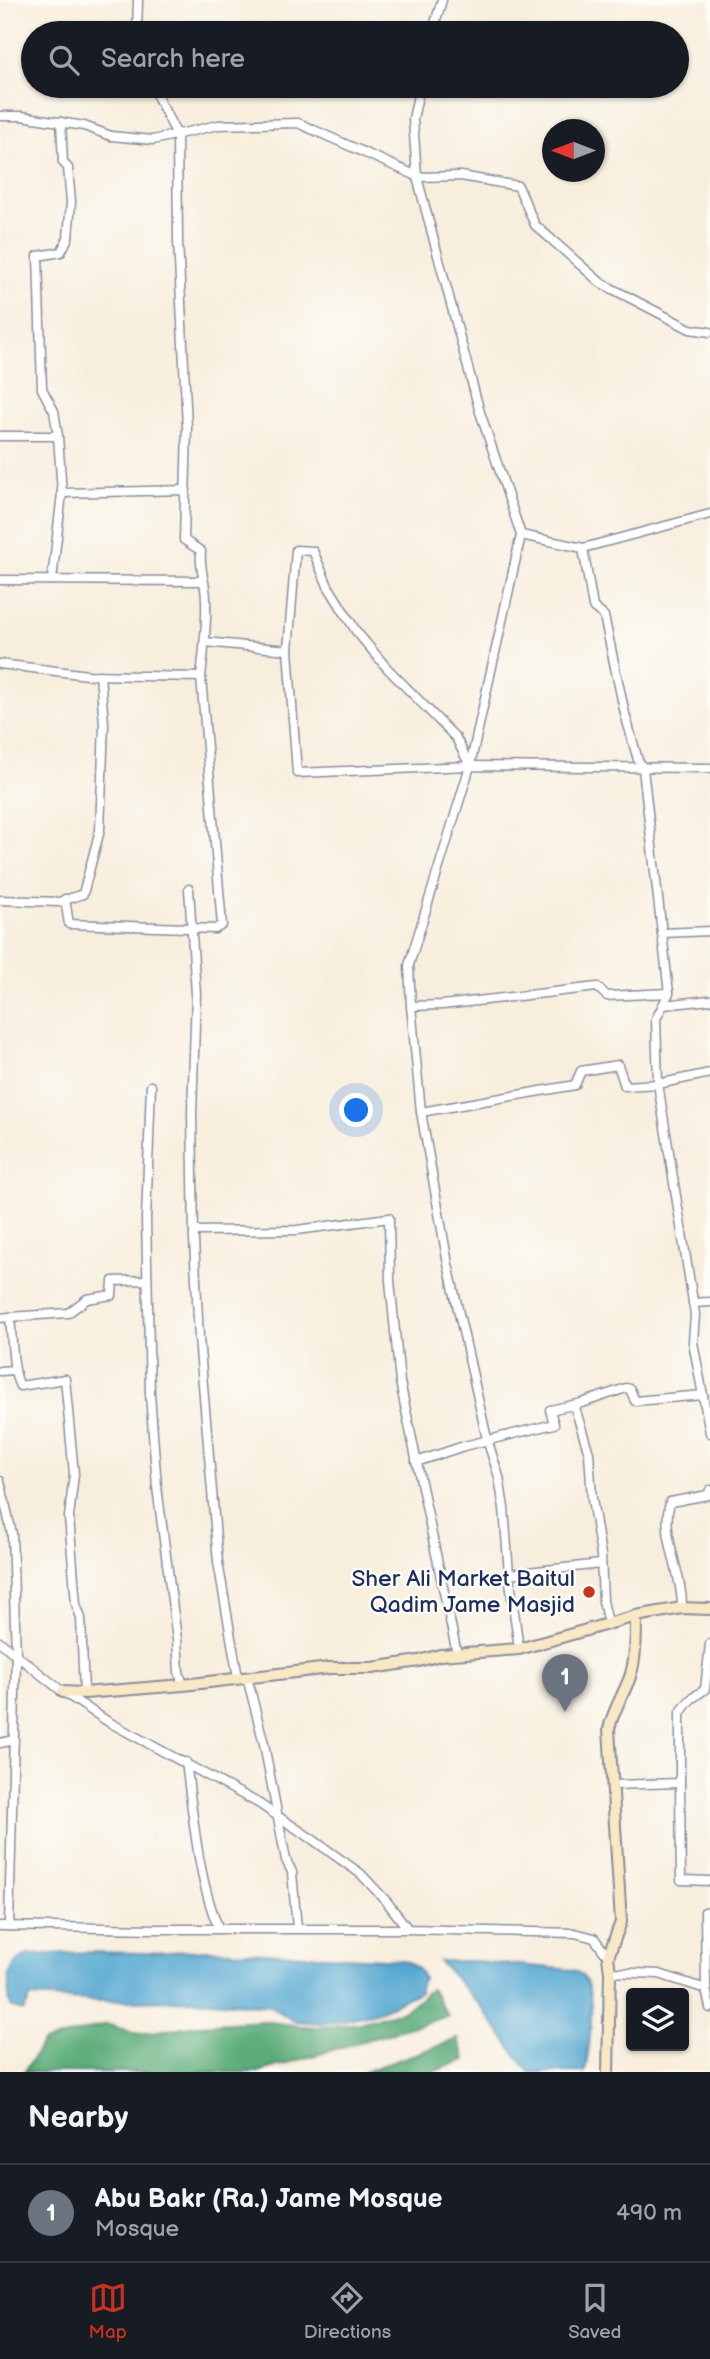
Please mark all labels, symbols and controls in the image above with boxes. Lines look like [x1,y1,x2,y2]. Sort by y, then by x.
search box [21,21,689,98]
icon: search [45,41,83,79]
text: Search here [101,44,245,75]
north arrow [542,119,605,182]
your location [339,1093,373,1127]
place label: Sher Ali Market Baitul Qadim Jame Masjid [351,1565,575,1619]
marker: Sher Ali Market Baitul Qadim Jame Masjid [581,1584,597,1600]
pin: 1 [542,1654,588,1712]
map controls [626,1988,689,2051]
button: layers [626,1988,689,2051]
text: Nearby [28,2100,128,2136]
text: Abu Bakr (Ra.) Jame Mosque [95,2184,442,2215]
text: 1 [46,2199,56,2227]
text: 490 m [616,2199,682,2227]
text: Mosque [95,2215,179,2243]
tab: Map [89,2279,127,2344]
tab: Directions [304,2279,391,2344]
tab: Saved [568,2279,621,2344]

